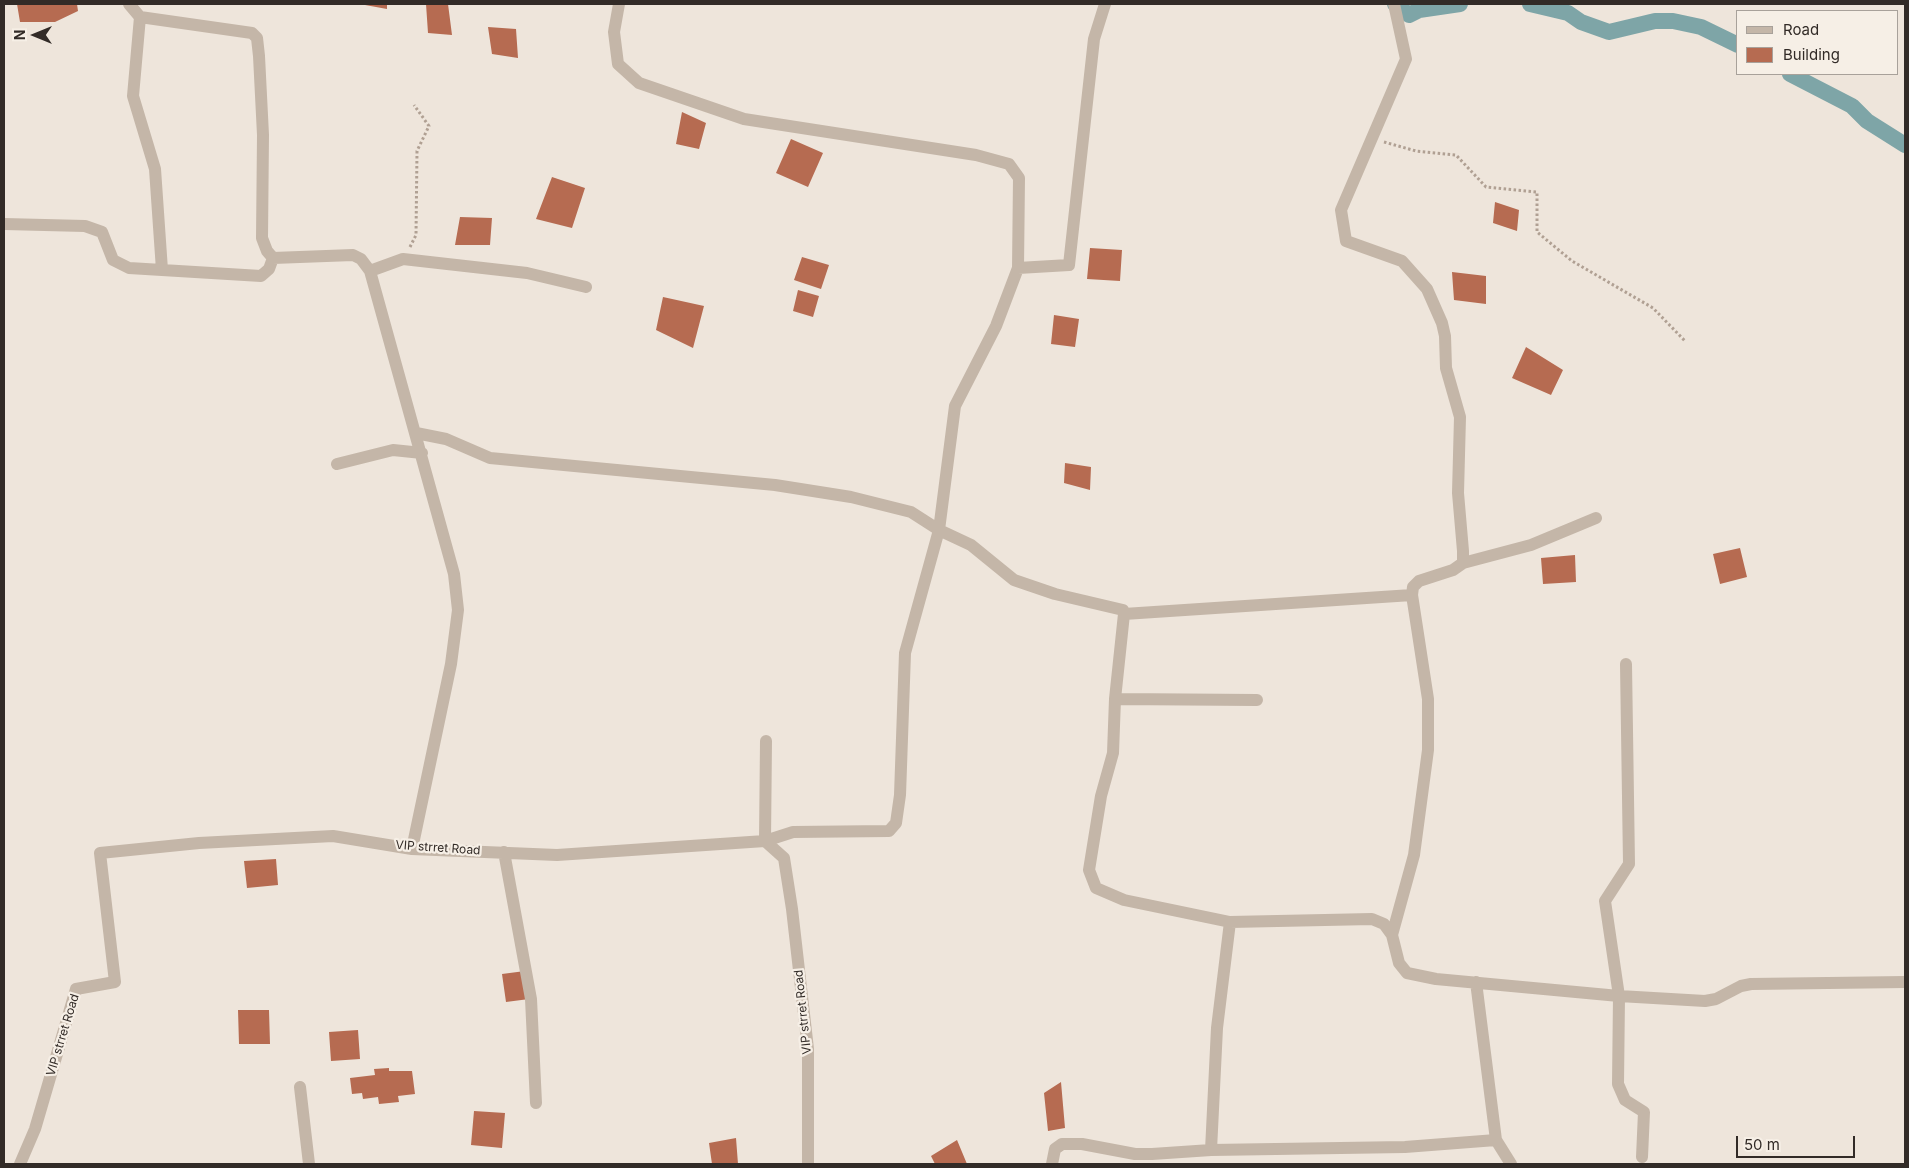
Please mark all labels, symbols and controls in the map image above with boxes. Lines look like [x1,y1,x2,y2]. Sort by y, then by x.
north arrow [10,10,60,60]
legend [1736,10,1899,75]
text: Road [1783,20,1819,39]
text: N [11,30,28,40]
text: Building [1783,45,1840,64]
street label: VIP strret Road [395,838,481,858]
street label: VIP strret Road [791,969,815,1055]
street label: VIP strret Road [44,992,82,1078]
scale bar [1739,1126,1858,1158]
text: 50 m [1744,1135,1780,1154]

